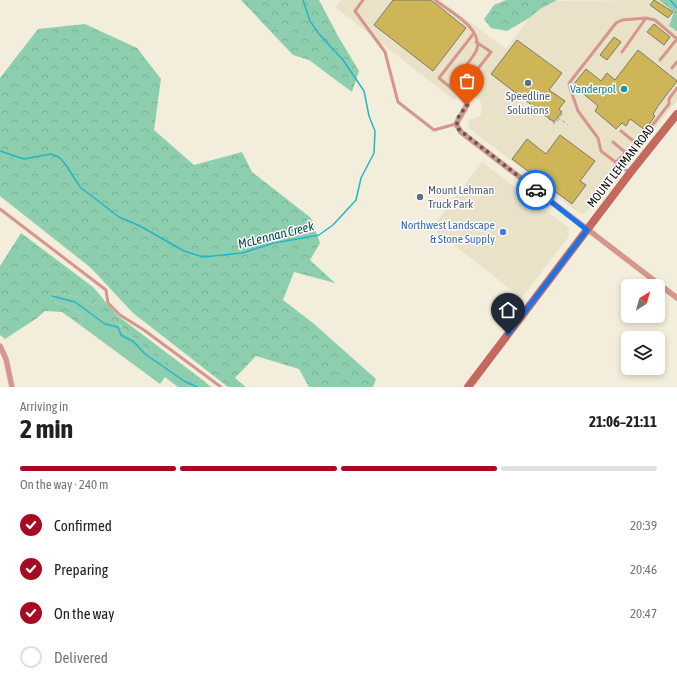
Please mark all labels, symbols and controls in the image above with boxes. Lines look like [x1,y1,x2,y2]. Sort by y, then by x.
pin [450,64,484,105]
icon: bag [456,70,478,92]
marker: Speedline Solutions [523,78,533,88]
place label: Vanderpol [570,82,617,96]
marker: Vanderpol [619,84,629,94]
place label: Speedline Solutions [506,89,550,117]
street label: MOUNT LEHMAN ROAD [584,122,658,210]
courier [516,170,556,210]
icon: car [525,179,547,201]
place label: Mount Lehman Truck Park [428,183,494,211]
marker: Mount Lehman Truck Park [415,192,425,202]
water label: McLennan Creek [236,218,316,252]
place label: Northwest Landscape & Stone Supply [401,218,495,246]
marker: Northwest Landscape & Stone Supply [498,227,508,237]
north arrow [621,279,665,323]
map controls [621,279,665,375]
pin [491,293,525,334]
icon: home [497,299,519,321]
button: layers [621,331,665,375]
text: Arriving in [20,399,68,414]
text: 21:06–21:11 [589,413,657,430]
text: 2 min [20,414,73,444]
text: On the way · 240 m [20,477,108,492]
icon: check [20,514,42,536]
text: Confirmed [54,517,112,534]
text: 20:39 [630,518,657,533]
icon: check [20,558,42,580]
text: Preparing [54,561,108,578]
text: 20:46 [630,562,657,577]
icon: check [20,602,42,624]
text: On the way [54,605,115,622]
text: 20:47 [630,606,657,621]
text: Delivered [54,649,108,666]

